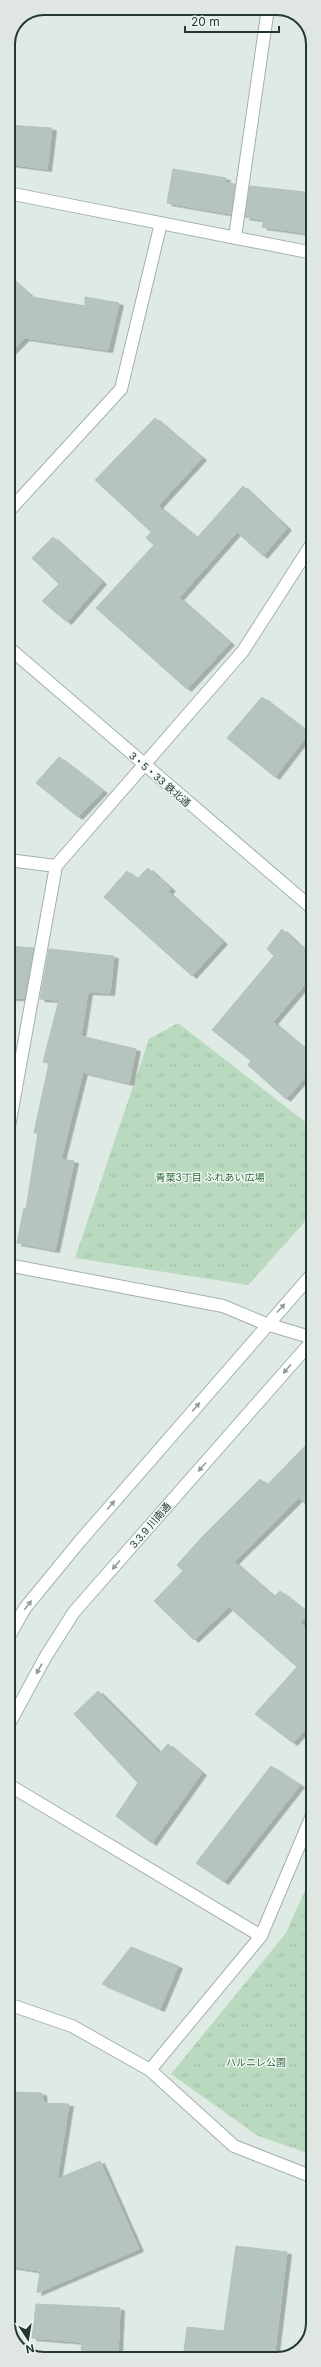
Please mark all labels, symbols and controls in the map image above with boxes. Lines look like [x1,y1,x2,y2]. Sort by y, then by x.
scale bar [185,8,279,34]
text: 20 m [191,14,220,29]
street label: 3・5・33 鉄北通 [127,749,193,809]
park label: 青葉3丁目 ふれあい広場 [156,1171,265,1183]
one-way arrow [276,1303,285,1313]
one-way arrow [283,1364,292,1374]
one-way arrow [192,1401,201,1412]
one-way arrow [197,1462,206,1472]
one-way arrow [106,1499,115,1510]
street label: 3.3.9 川南通 [127,1500,173,1550]
one-way arrow [112,1560,121,1569]
one-way arrow [24,1599,32,1610]
one-way arrow [36,1663,43,1675]
park label: ハルニレ公園 [226,2056,286,2068]
north arrow [8,2319,48,2359]
text: N [25,2341,36,2357]

